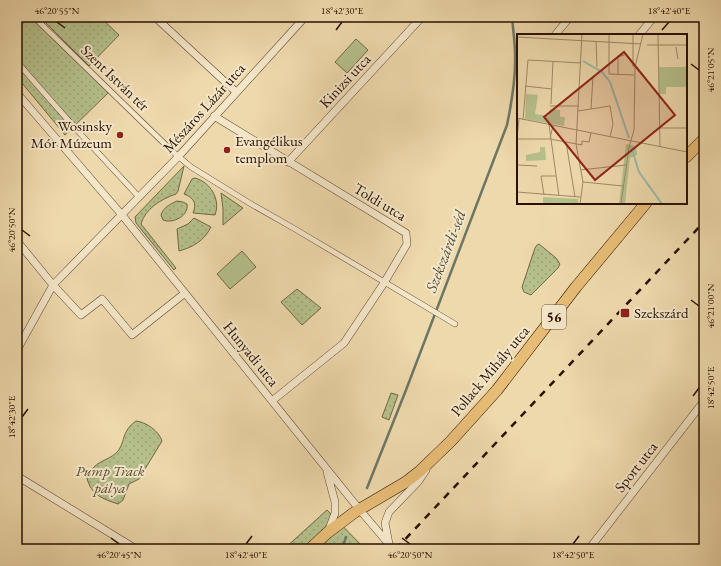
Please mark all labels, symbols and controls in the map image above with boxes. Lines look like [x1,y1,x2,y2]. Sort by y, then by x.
text: 46°20'55"N [35,4,80,17]
text: 18°42'30"E [321,4,364,17]
text: 18°42'40"E [648,4,691,17]
inset map [517,34,687,204]
street label: Szent István tér [77,40,153,115]
text: 46°21'05"N [704,47,717,92]
street label: Kinizsi utca [315,50,374,112]
street label: Mészáros Lázár utca [158,59,249,157]
place label: Wosinsky Mór Múzeum [31,116,112,152]
marker: Wosinsky Mór Múzeum [115,130,125,140]
place label: Evangélikus templom [235,131,303,167]
marker: Evangélikus templom [222,145,232,155]
street label: Toldi utca [350,178,410,225]
water label: Szekszárdi-séd [420,206,471,296]
text: 46°20'50"N [5,207,18,252]
text: 46°21'00"N [704,283,717,328]
place label: Szekszárd [634,303,689,322]
road number: 56 [542,305,566,329]
marker: Szekszárd [619,307,631,319]
street label: Hunyadi utca [219,317,283,390]
street label: Pollack Mihály utca [446,321,533,420]
text: 18°42'50"E [704,366,717,409]
text: 18°42'30"E [5,395,18,438]
street label: Sport utca [610,437,661,496]
park label: Pump Track pálya [75,461,145,497]
text: 46°20'45"N [97,548,142,561]
text: 18°42'40"E [225,548,268,561]
text: 46°20'50"N [388,548,433,561]
text: 18°42'50"E [552,548,595,561]

